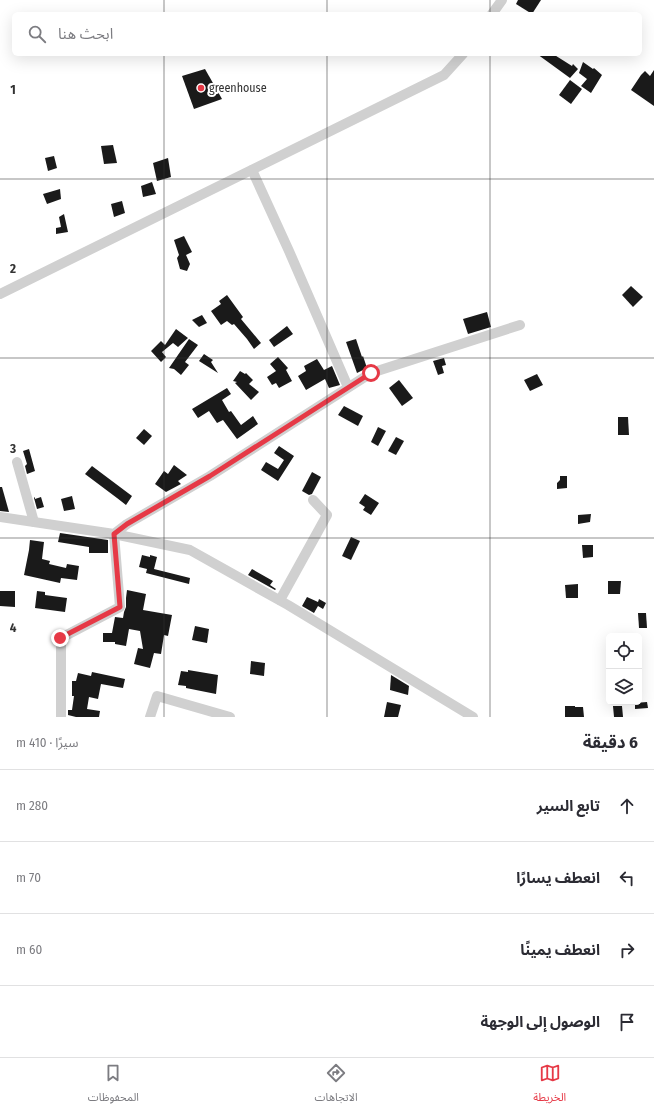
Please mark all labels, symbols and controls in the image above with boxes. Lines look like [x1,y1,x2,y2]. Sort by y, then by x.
search box [12,12,642,56]
icon: search [26,23,48,45]
text: ابحث هنا [58,25,113,43]
place label: greenhouse [209,81,267,95]
text: 1 [10,82,16,97]
marker: greenhouse [196,83,206,93]
text: 2 [9,261,16,276]
route start [362,364,380,382]
text: 3 [9,441,16,456]
text: 4 [10,620,17,635]
route end [51,629,69,647]
map controls [606,633,642,705]
button: locate [606,633,642,669]
button: layers [606,669,642,705]
text: 6 دقيقة [583,732,638,753]
text: سيرًا · 410 m [16,735,78,750]
icon: ahead [616,795,638,817]
text: تابع السير [537,797,600,815]
text: 280 m [16,798,48,813]
icon: left [616,867,638,889]
text: انعطف يسارًا [516,869,600,887]
text: 70 m [16,870,41,885]
icon: right [616,939,638,961]
text: انعطف يمينًا [520,941,600,959]
text: 60 m [16,942,42,957]
icon: arrive [616,1011,638,1033]
text: الوصول إلى الوجهة [480,1013,600,1031]
tab: المحفوظات [88,1062,139,1109]
tab: الاتجاهات [315,1062,358,1109]
tab: الخريطة [533,1062,566,1109]

